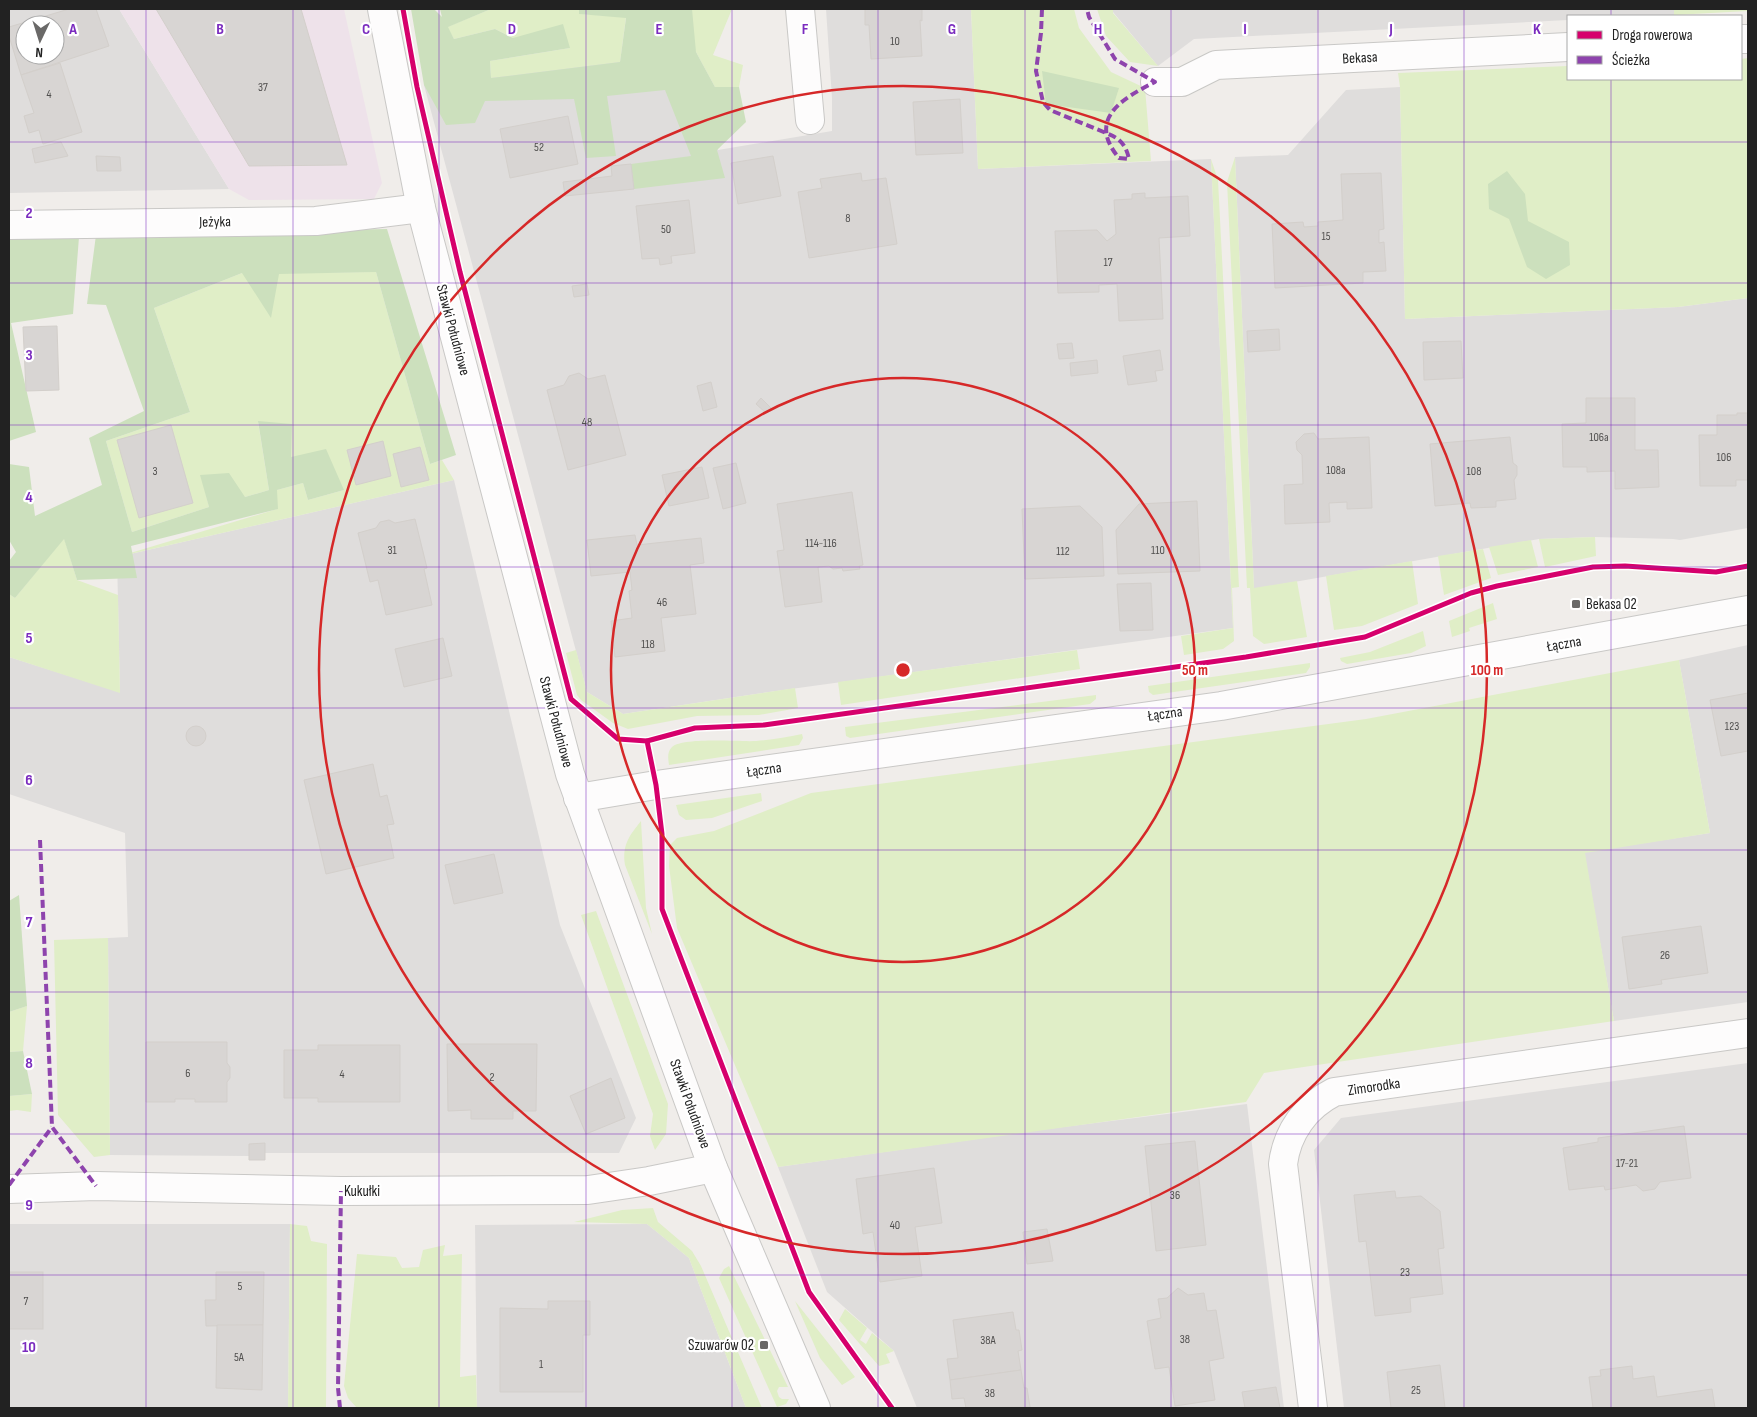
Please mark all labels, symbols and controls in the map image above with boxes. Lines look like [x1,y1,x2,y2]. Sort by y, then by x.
north arrow [15,15,65,65]
legend [1567,15,1742,80]
text: A [68,20,77,39]
text: B [216,20,224,39]
text: C [362,20,370,39]
text: D [508,20,516,39]
text: E [656,20,663,39]
text: F [802,20,809,39]
text: G [948,20,956,39]
text: H [1094,20,1102,39]
text: I [1243,20,1247,39]
text: J [1388,20,1393,39]
text: K [1533,20,1541,39]
text: Droga rowerowa [1612,26,1693,45]
house number: 10 [890,34,900,49]
text: N [35,44,43,61]
street label: Bekasa [1342,48,1378,68]
text: Ścieżka [1612,51,1650,70]
house number: 37 [258,80,268,95]
house number: 4 [46,87,52,102]
house number: 52 [534,140,544,155]
text: 2 [25,204,33,223]
house number: 8 [845,211,851,226]
street label: Jeżyka [198,212,231,232]
house number: 50 [661,222,671,237]
house number: 15 [1321,229,1331,244]
house number: 17 [1104,255,1113,270]
street label: Stawki Południowe [432,282,474,378]
text: 3 [25,346,33,365]
house number: 48 [582,415,592,430]
house number: 106a [1589,430,1609,445]
house number: 106 [1717,450,1731,465]
house number: 108a [1326,463,1346,478]
house number: 3 [152,464,158,479]
house number: 108 [1467,464,1481,479]
text: 4 [25,488,33,507]
house number: 114-116 [805,536,837,551]
house number: 31 [387,543,397,558]
house number: 110 [1151,543,1165,558]
house number: 112 [1056,544,1070,559]
house number: 46 [657,595,667,610]
place label: Bekasa 02 [1586,595,1637,614]
marker: Bekasa 02 [1570,598,1582,610]
text: 5 [25,629,33,648]
street label: Łączna [1544,632,1583,657]
house number: 118 [641,637,655,652]
centre of rings [894,661,912,679]
text: 50 m [1182,661,1208,680]
text: 100 m [1471,661,1503,680]
street label: Stawki Południowe [535,674,577,770]
street label: Łączna [1145,702,1184,726]
house number: 123 [1725,719,1739,734]
street label: Łączna [744,758,783,782]
text: 6 [25,771,33,790]
text: 7 [26,913,33,932]
house number: 26 [1660,948,1670,963]
text: 8 [25,1054,33,1073]
street label: Stawki Południowe [665,1057,715,1151]
house number: 6 [185,1066,191,1081]
house number: 4 [339,1067,345,1082]
house number: 2 [490,1070,495,1085]
street label: Zimorodka [1346,1074,1402,1100]
house number: 17-21 [1616,1156,1639,1171]
street label: Kukułki [344,1182,380,1201]
house number: 36 [1170,1188,1180,1203]
text: 9 [25,1196,33,1215]
house number: 40 [890,1218,900,1233]
house number: 23 [1400,1265,1410,1280]
house number: 5 [238,1279,243,1294]
house number: 7 [24,1294,29,1309]
house number: 38 [1180,1332,1190,1347]
house number: 38A [980,1333,997,1348]
place label: Szuwarów 02 [688,1336,754,1355]
text: 10 [22,1338,36,1357]
marker: Szuwarów 02 [758,1339,770,1351]
house number: 5A [234,1350,245,1365]
house number: 1 [539,1357,544,1372]
house number: 25 [1411,1383,1421,1398]
house number: 38 [985,1386,995,1401]

